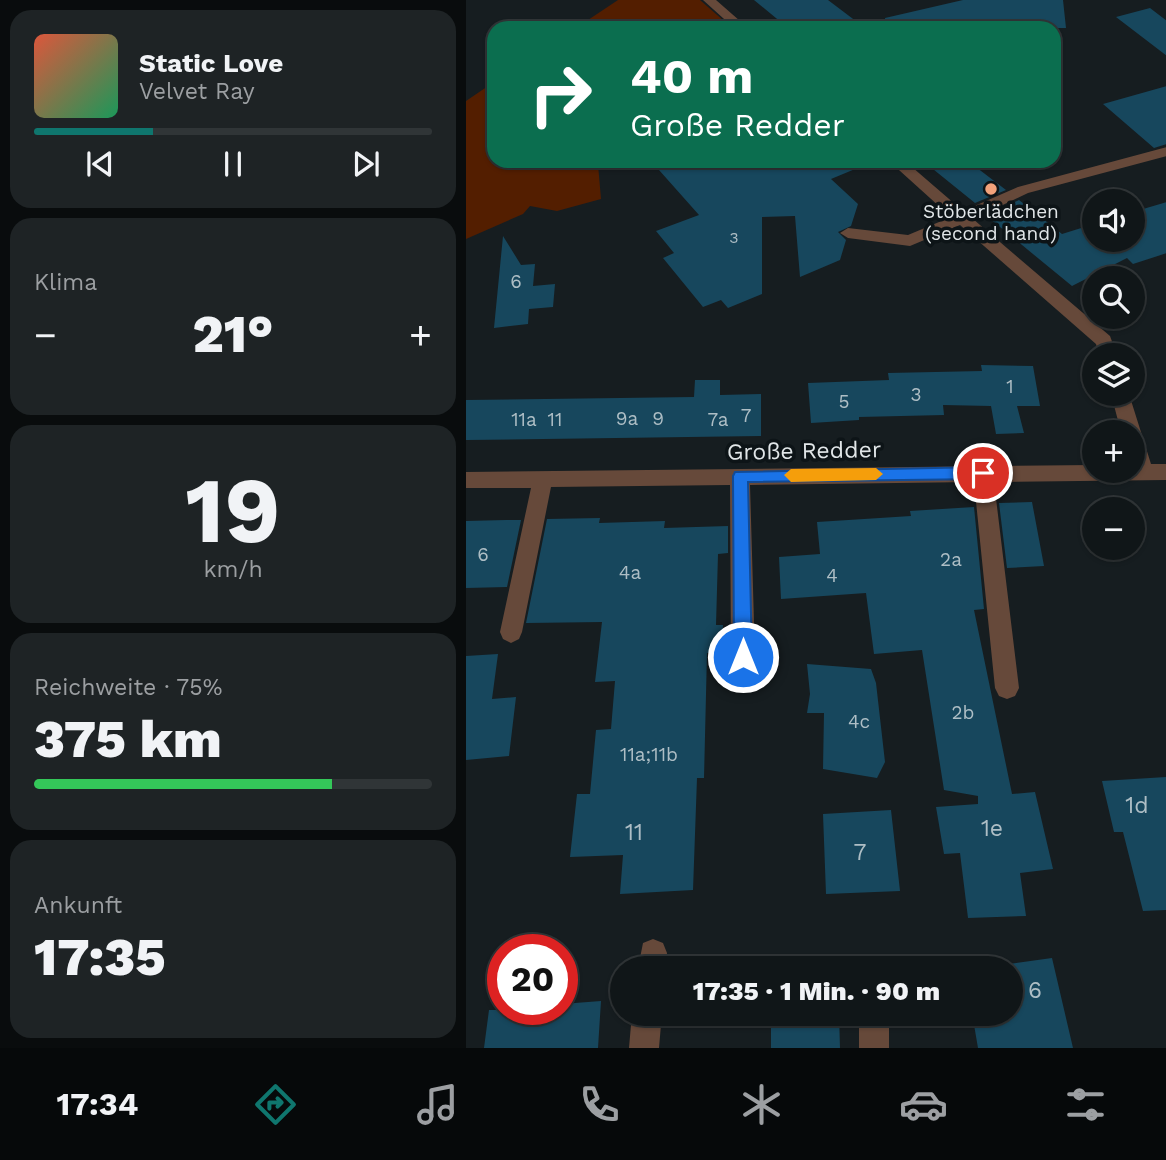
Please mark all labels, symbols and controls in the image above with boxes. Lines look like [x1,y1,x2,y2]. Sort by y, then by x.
text: 40 m [630,47,753,105]
text: Static Love [139,48,283,78]
icon: right [515,49,606,140]
text: Velvet Ray [139,78,255,105]
text: Große Redder [630,106,845,144]
icon: previous [81,145,119,183]
icon: pause [214,145,252,183]
icon: next [347,145,385,183]
marker: Stöberlädchen (second hand) [983,181,999,197]
map controls [1082,189,1145,560]
button: sound [1082,189,1145,252]
place label: Stöberlädchen (second hand) [923,200,1059,245]
house number: 3 [729,228,739,247]
button: search [1082,266,1145,329]
text: Klima [34,269,97,296]
house number: 6 [510,270,522,293]
text: 21° [193,304,273,365]
text: − [34,313,57,357]
text: + [409,313,432,357]
button: layers [1082,343,1145,406]
house number: 1 [1006,375,1014,398]
house number: 3 [910,383,922,406]
house number: 5 [838,390,850,413]
house number: 7 [741,404,751,427]
house number: 9a [616,407,638,430]
house number: 9 [652,407,664,430]
house number: 11a [511,408,537,431]
house number: 11 [548,408,562,431]
house number: 7a [708,408,729,431]
button: + [1082,420,1145,483]
street label: Große Redder [727,436,881,466]
pin [953,443,1013,503]
icon: arrive [964,454,1002,492]
text: 19 [185,457,281,564]
button: − [1082,497,1145,560]
house number: 6 [477,543,489,566]
house number: 2a [940,548,962,571]
text: km/h [203,556,263,583]
house number: 4a [619,561,641,584]
house number: 4 [826,564,838,587]
position arrow [706,620,780,694]
text: Reichweite · 75% [34,674,222,701]
house number: 2b [952,701,975,724]
text: 375 km [34,709,222,770]
house number: 4c [848,710,870,733]
house number: 11a;11b [620,743,678,766]
house number: 1d [1125,792,1149,819]
house number: 1e [981,815,1003,842]
house number: 11 [625,819,643,846]
house number: 7 [854,839,867,866]
text: Ankunft [34,892,122,919]
text: 17:35 [34,927,166,988]
speed limit sign: 20 [487,934,578,1025]
text: 17:35 · 1 Min. · 90 m [693,976,940,1006]
house number: 6 [1028,977,1042,1004]
icon: directions [251,1080,300,1129]
icon: music [413,1080,462,1129]
icon: phone [575,1080,624,1129]
icon: climate [737,1080,786,1129]
icon: car [899,1080,948,1129]
icon: filters [1061,1080,1110,1129]
text: 17:34 [56,1085,138,1123]

